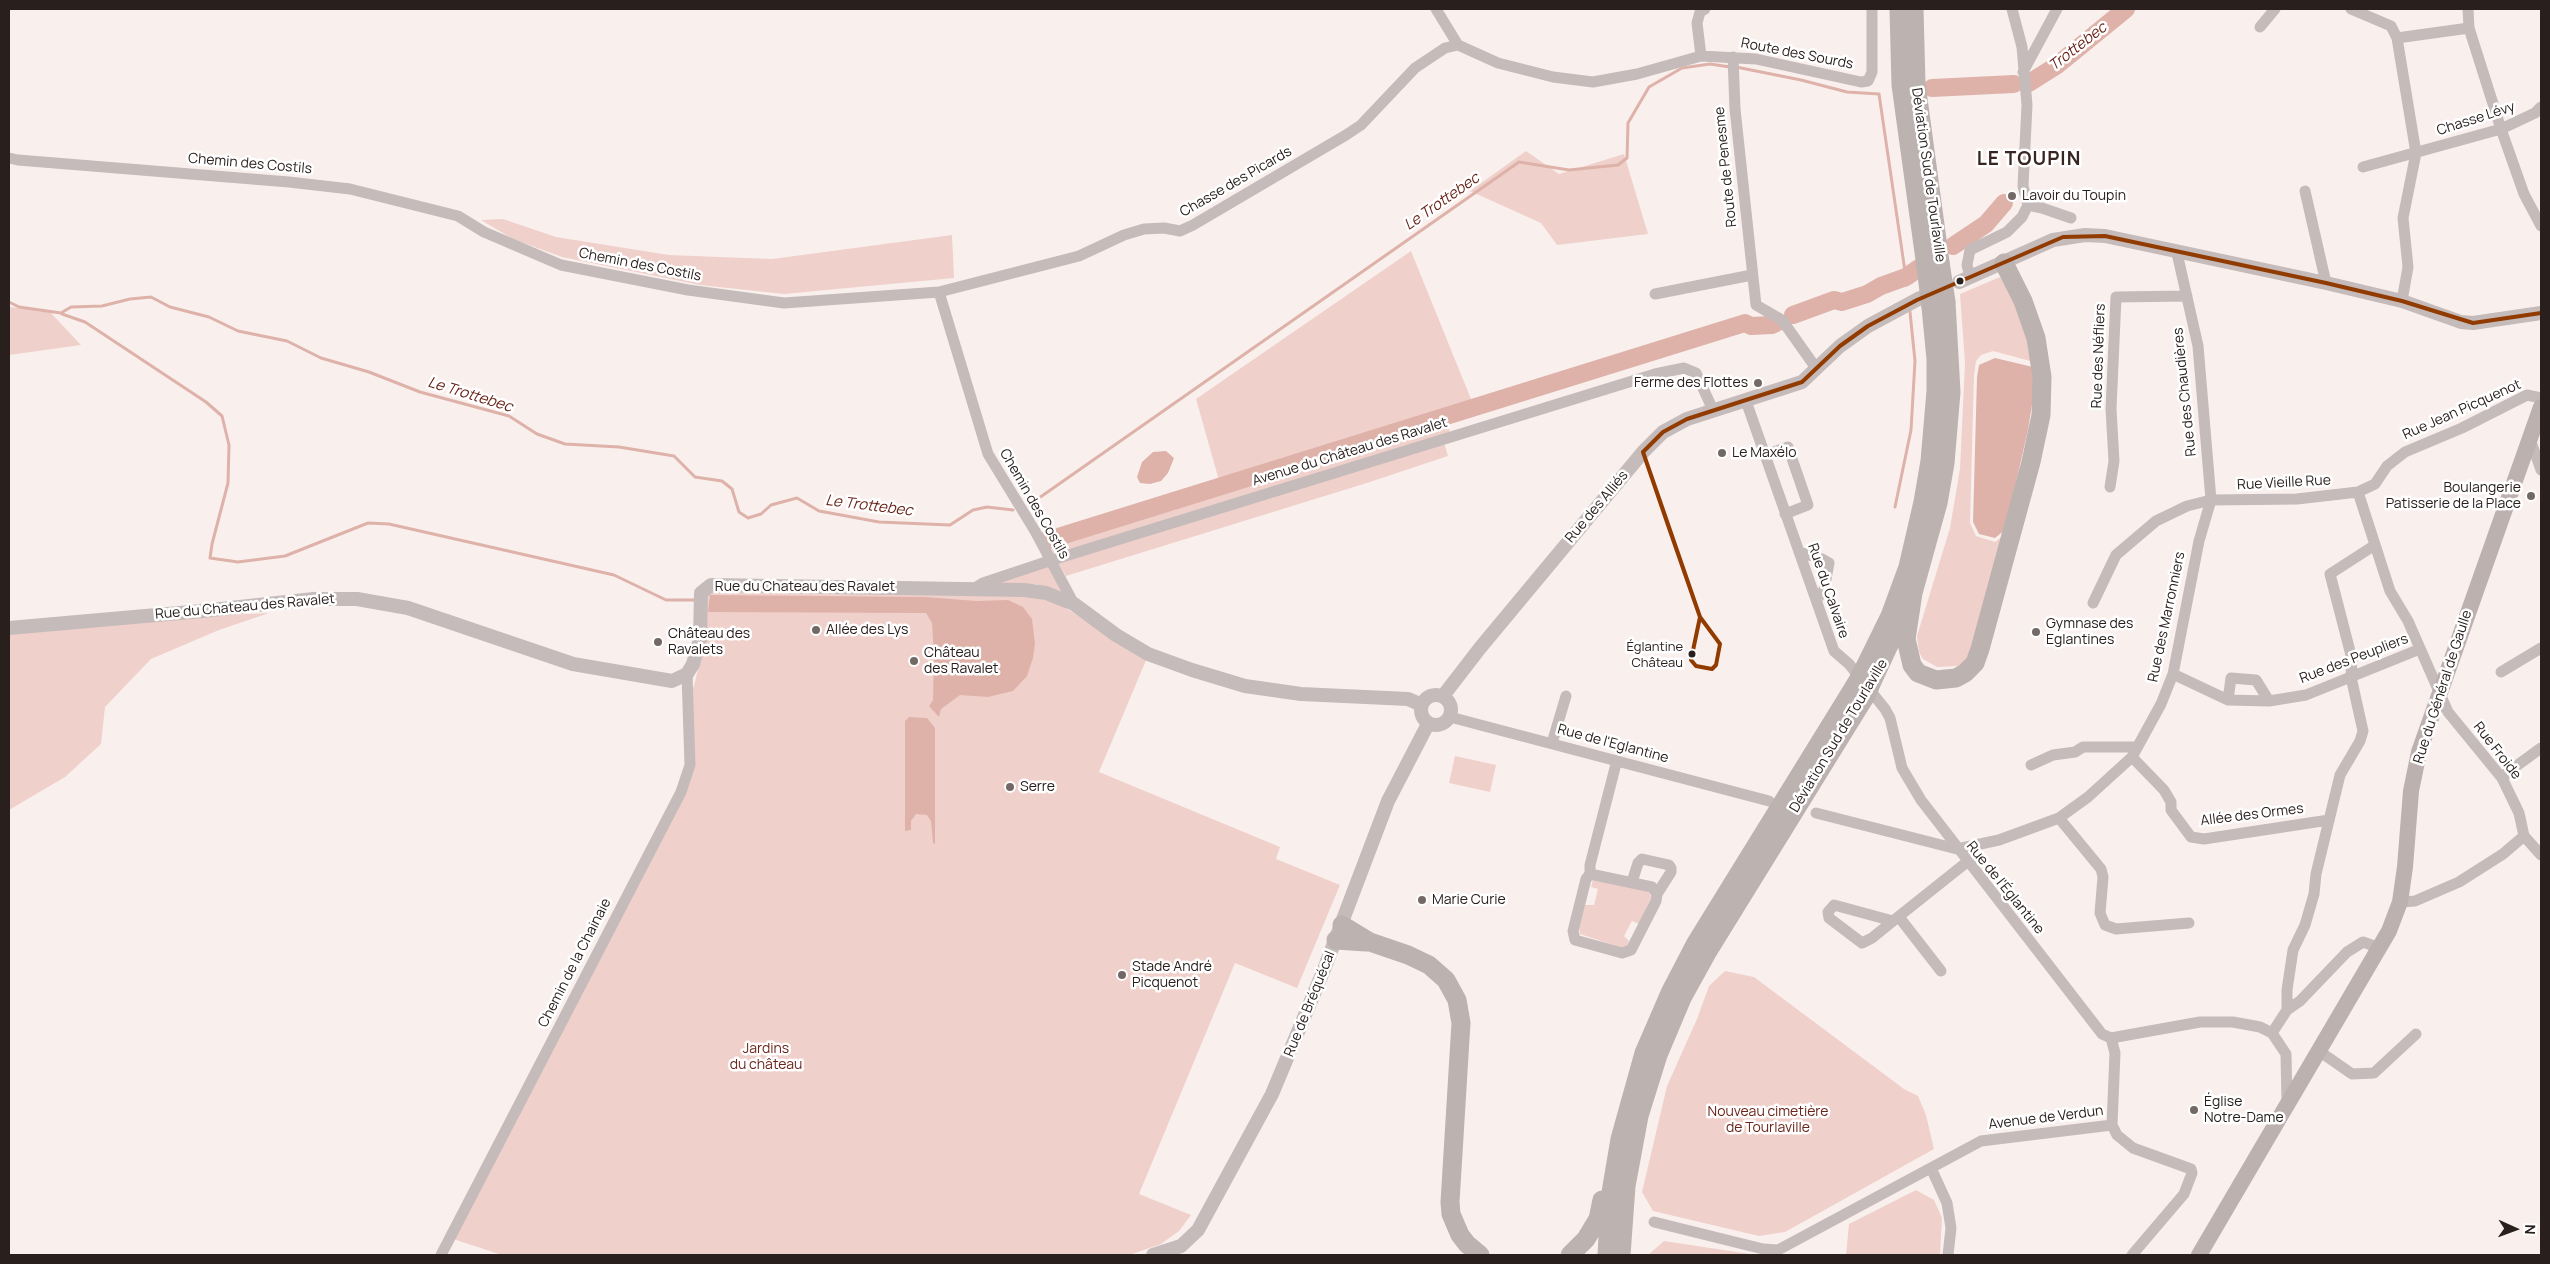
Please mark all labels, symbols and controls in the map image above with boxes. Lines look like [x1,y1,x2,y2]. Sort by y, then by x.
water label: Trottebec [2046,19,2110,75]
street label: Route des Sourds [1739,35,1855,73]
street label: Déviation Sud de Tourlaville [1907,87,1949,263]
street label: Chasse Lévy [2435,98,2517,140]
street label: Route de Penesme [1711,106,1741,228]
street label: Chasse des Picards [1177,143,1295,221]
district label: LE TOUPIN [1976,149,2082,171]
street label: Chemin des Costils [187,150,313,178]
water label: Le Trottebec [1401,170,1483,234]
place label: Lavoir du Toupin [2022,188,2126,204]
marker: Lavoir du Toupin [2006,190,2018,202]
street label: Chemin des Costils [577,245,703,285]
unlabelled marker [1955,276,1965,286]
street label: Rue des Néfliers [2089,303,2109,409]
street label: Rue des Chaudières [2170,327,2200,457]
water label: Le Trottebec [425,374,515,416]
place label: Ferme des Flottes [1634,375,1748,391]
street label: Rue Jean Picquenot [2400,376,2524,444]
marker: Ferme des Flottes [1752,377,1764,389]
street label: Avenue du Château des Ravalet [1250,414,1450,490]
place label: Le Maxélo [1732,445,1797,461]
street label: Chemin des Costils [996,446,1072,562]
marker: Le Maxélo [1716,447,1728,459]
street label: Rue des Alliés [1562,468,1632,546]
street label: Rue Vieille Rue [2237,472,2331,494]
place label: Boulangerie Patisserie de la Place [2386,480,2521,512]
marker: Boulangerie Patisserie de la Place [2525,490,2537,502]
water label: Le Trottebec [824,492,914,520]
street label: Rue du Calvaire [1804,541,1852,641]
street label: Rue des Marronniers [2145,550,2189,684]
street label: Rue du Chateau des Ravalet [715,579,895,595]
street label: Rue du Chateau des Ravalet [154,591,336,623]
street label: Rue du Général de Gaulle [2410,608,2476,766]
place label: Gymnase des Eglantines [2046,616,2133,648]
place label: Allée des Lys [826,622,908,638]
marker: Allée des Lys [810,624,822,636]
place label: Château des Ravalets [668,626,750,658]
marker: Gymnase des Eglantines [2030,626,2042,638]
street label: Rue des Peupliers [2297,631,2411,687]
marker: Château des Ravalets [652,636,664,648]
place label: Églantine Château [1626,639,1683,670]
place label: Château des Ravalet [924,645,998,678]
marker: Églantine Château [1687,649,1697,659]
marker: Château des Ravalet [908,655,920,667]
street label: Déviation Sud de Tourlaville [1787,656,1891,816]
street label: Rue Froide [2469,719,2525,783]
street label: Rue de l'Eglantine [1556,721,1670,767]
place label: Serre [1020,779,1055,795]
marker: Serre [1004,781,1016,793]
street label: Allée des Ormes [2199,800,2305,830]
street label: Rue de l'Églantine [1963,838,2047,938]
place label: Marie Curie [1432,892,1506,908]
marker: Marie Curie [1416,894,1428,906]
street label: Chemin de la Chainaie [535,896,615,1030]
street label: Rue de Bréquécal [1281,949,1339,1059]
place label: Stade André Picquenot [1132,959,1212,992]
marker: Stade André Picquenot [1116,969,1128,981]
park label: Jardins du château [730,1041,802,1074]
place label: Église Notre-Dame [2204,1094,2284,1126]
street label: Avenue de Verdun [1988,1103,2104,1133]
park label: Nouveau cimetière de Tourlaville [1708,1104,1828,1136]
marker: Église Notre-Dame [2188,1104,2200,1116]
north arrow [2490,1204,2540,1254]
text: N [2521,1224,2540,1235]

